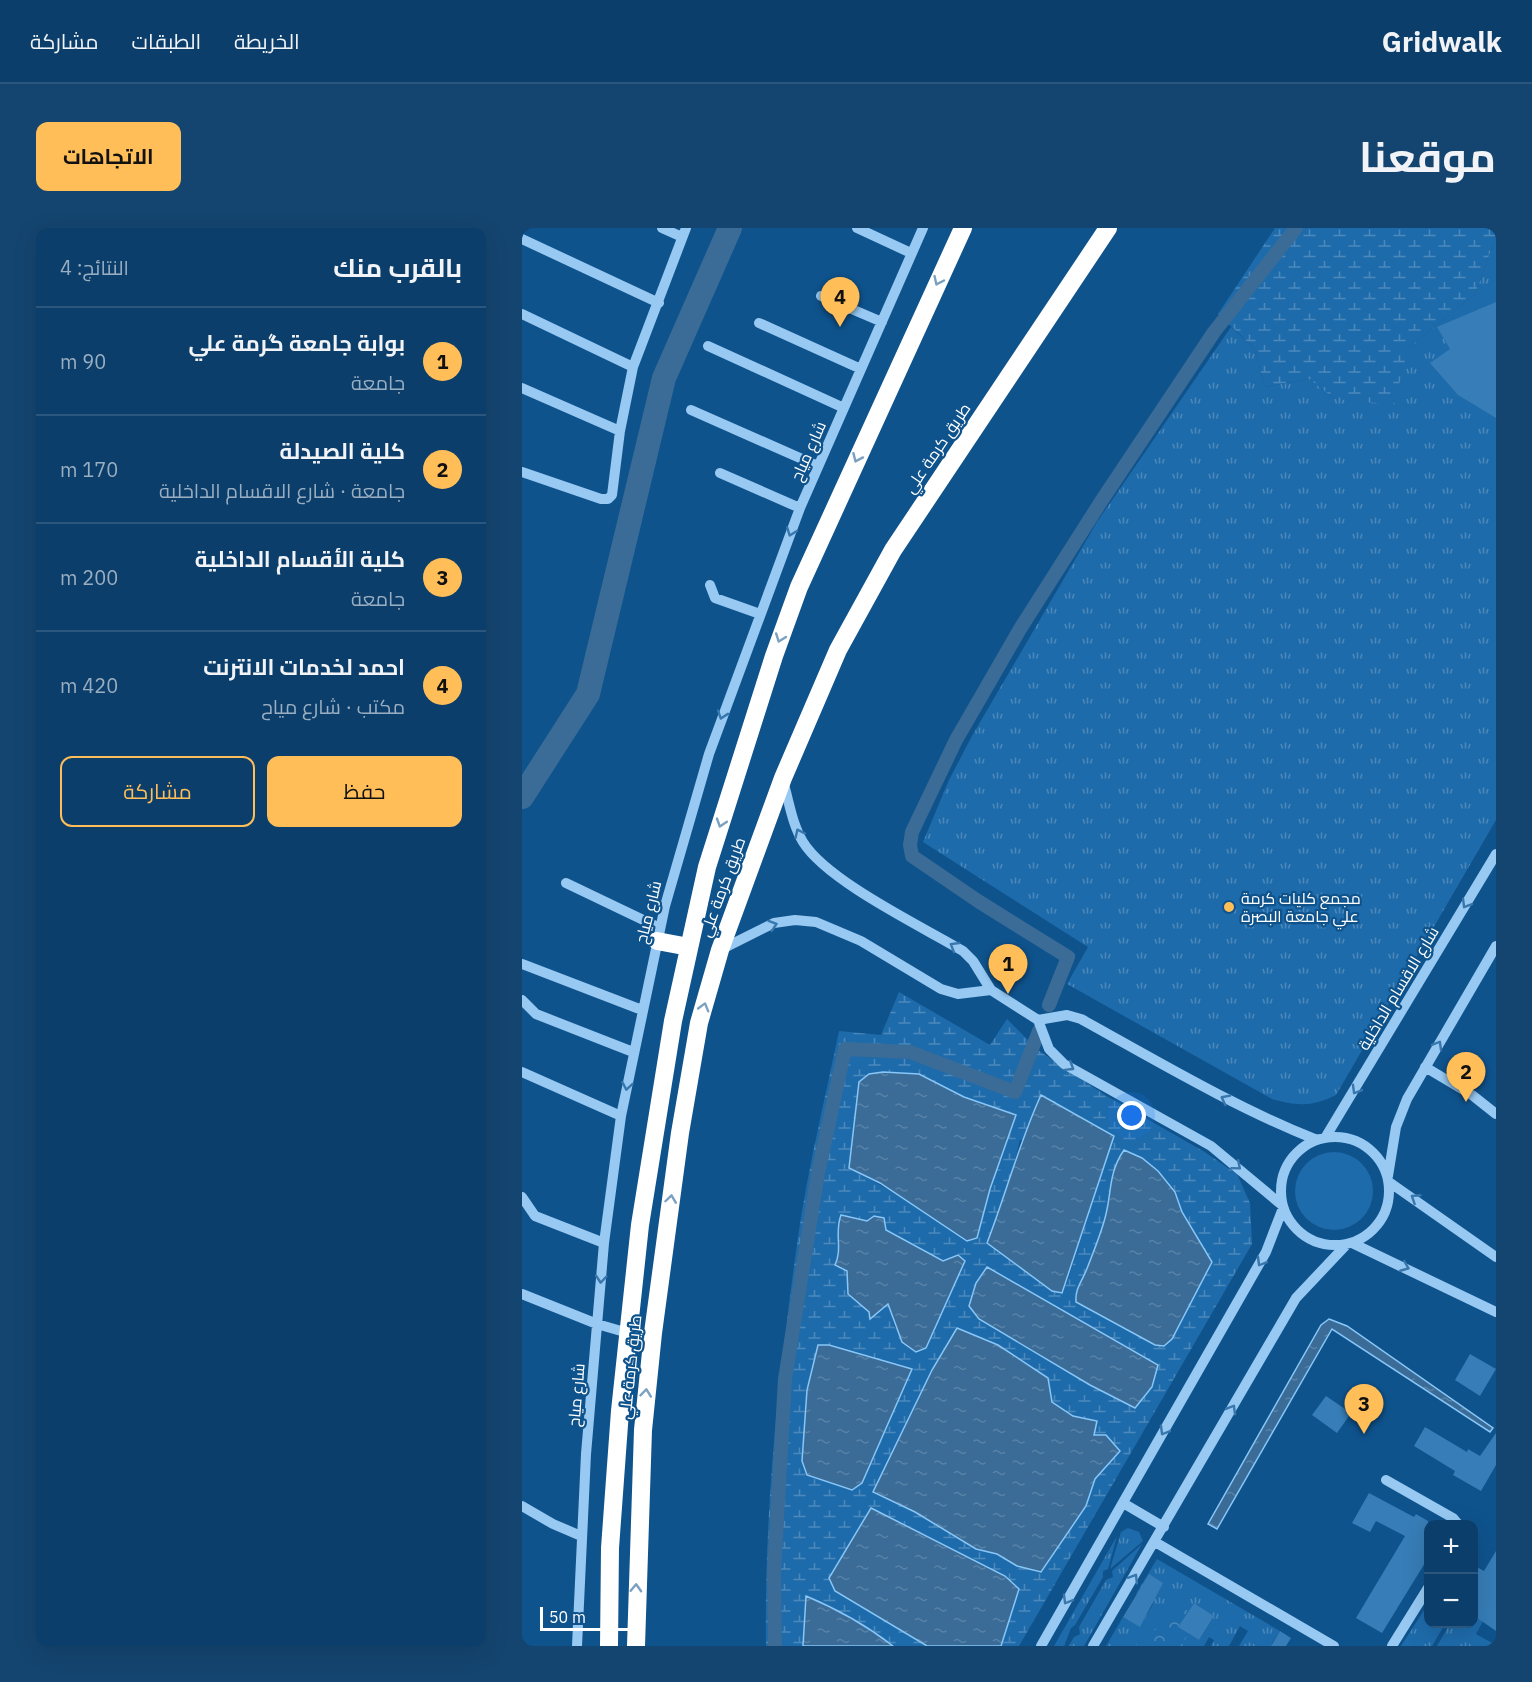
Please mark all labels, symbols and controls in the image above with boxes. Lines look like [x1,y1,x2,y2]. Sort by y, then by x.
text: Gridwalk [1382,23,1502,60]
text: مشاركة [30,27,99,55]
text: الطبقات [132,27,201,55]
text: الخريطة [234,27,300,55]
button: الاتجاهات [36,122,181,191]
text: موقعنا [1359,129,1496,184]
text: بالقرب منك [333,250,462,284]
text: النتائج: 4 [60,254,129,281]
one-way arrow [933,275,945,286]
pin: 4 [820,278,860,327]
text: بوابة جامعة گرمة علي [189,328,405,357]
text: 90 m [60,348,106,375]
text: 1 [437,348,449,375]
text: جامعة [351,369,405,396]
street label: طريق كرمة علي [899,399,978,499]
street label: شارع مياح [786,418,832,485]
text: كلية الصيدلة [280,436,405,465]
one-way arrow [852,452,864,463]
text: 170 m [60,456,118,483]
text: 2 [437,456,449,483]
text: جامعة · شارع الاقسام الداخلية [159,477,405,504]
one-way arrow [785,526,798,537]
text: كلية الأقسام الداخلية [195,544,405,573]
text: 200 m [60,564,118,591]
text: 3 [437,564,449,591]
text: جامعة [351,585,405,612]
one-way arrow [775,632,788,643]
text: احمد لخدمات الانترنت [203,652,405,681]
text: 420 m [60,672,118,699]
text: 4 [437,672,449,699]
text: مكتب · شارع مياح [261,693,405,720]
one-way arrow [717,709,730,719]
button: مشاركة [60,756,255,827]
button: حفظ [267,756,462,827]
one-way arrow [715,817,728,828]
one-way arrow [794,829,806,840]
street label: طريق كرمة علي [695,834,753,941]
street label: شارع مياح [631,879,667,946]
place label: مجمع كليات كرمة علي جامعة البصرة [1241,888,1361,930]
one-way arrow [1462,898,1473,908]
marker: مجمع كليات كرمة علي جامعة البصرة [1222,900,1236,914]
one-way arrow [767,920,778,932]
street label: شارع الاقسام الداخلية [1353,923,1445,1054]
one-way arrow [950,942,960,953]
pin: 1 [988,944,1028,994]
one-way arrow [697,1002,709,1013]
one-way arrow [1431,1041,1443,1051]
pin: 2 [1446,1052,1486,1102]
one-way arrow [1064,1059,1074,1071]
one-way arrow [621,1081,634,1091]
one-way arrow [1352,1084,1363,1094]
one-way arrow [1221,1095,1232,1106]
your location [1117,1101,1146,1130]
one-way arrow [1230,1159,1241,1170]
one-way arrow [1410,1194,1421,1205]
one-way arrow [665,1195,677,1204]
one-way arrow [1257,1256,1268,1266]
one-way arrow [1399,1260,1410,1272]
one-way arrow [595,1275,608,1284]
street label: طريق كرمة علي [615,1314,649,1421]
street label: شارع مياح [563,1362,591,1428]
pin: 3 [1344,1384,1384,1434]
one-way arrow [640,1388,652,1397]
one-way arrow [1225,1405,1236,1415]
one-way arrow [1160,1425,1171,1435]
map controls [1424,1520,1478,1628]
button: + [1424,1520,1478,1574]
one-way arrow [1126,1574,1138,1584]
button: − [1424,1574,1478,1628]
one-way arrow [630,1583,643,1592]
one-way arrow [1063,1594,1074,1604]
scale bar [540,1604,640,1632]
text: 50 m [549,1607,586,1627]

